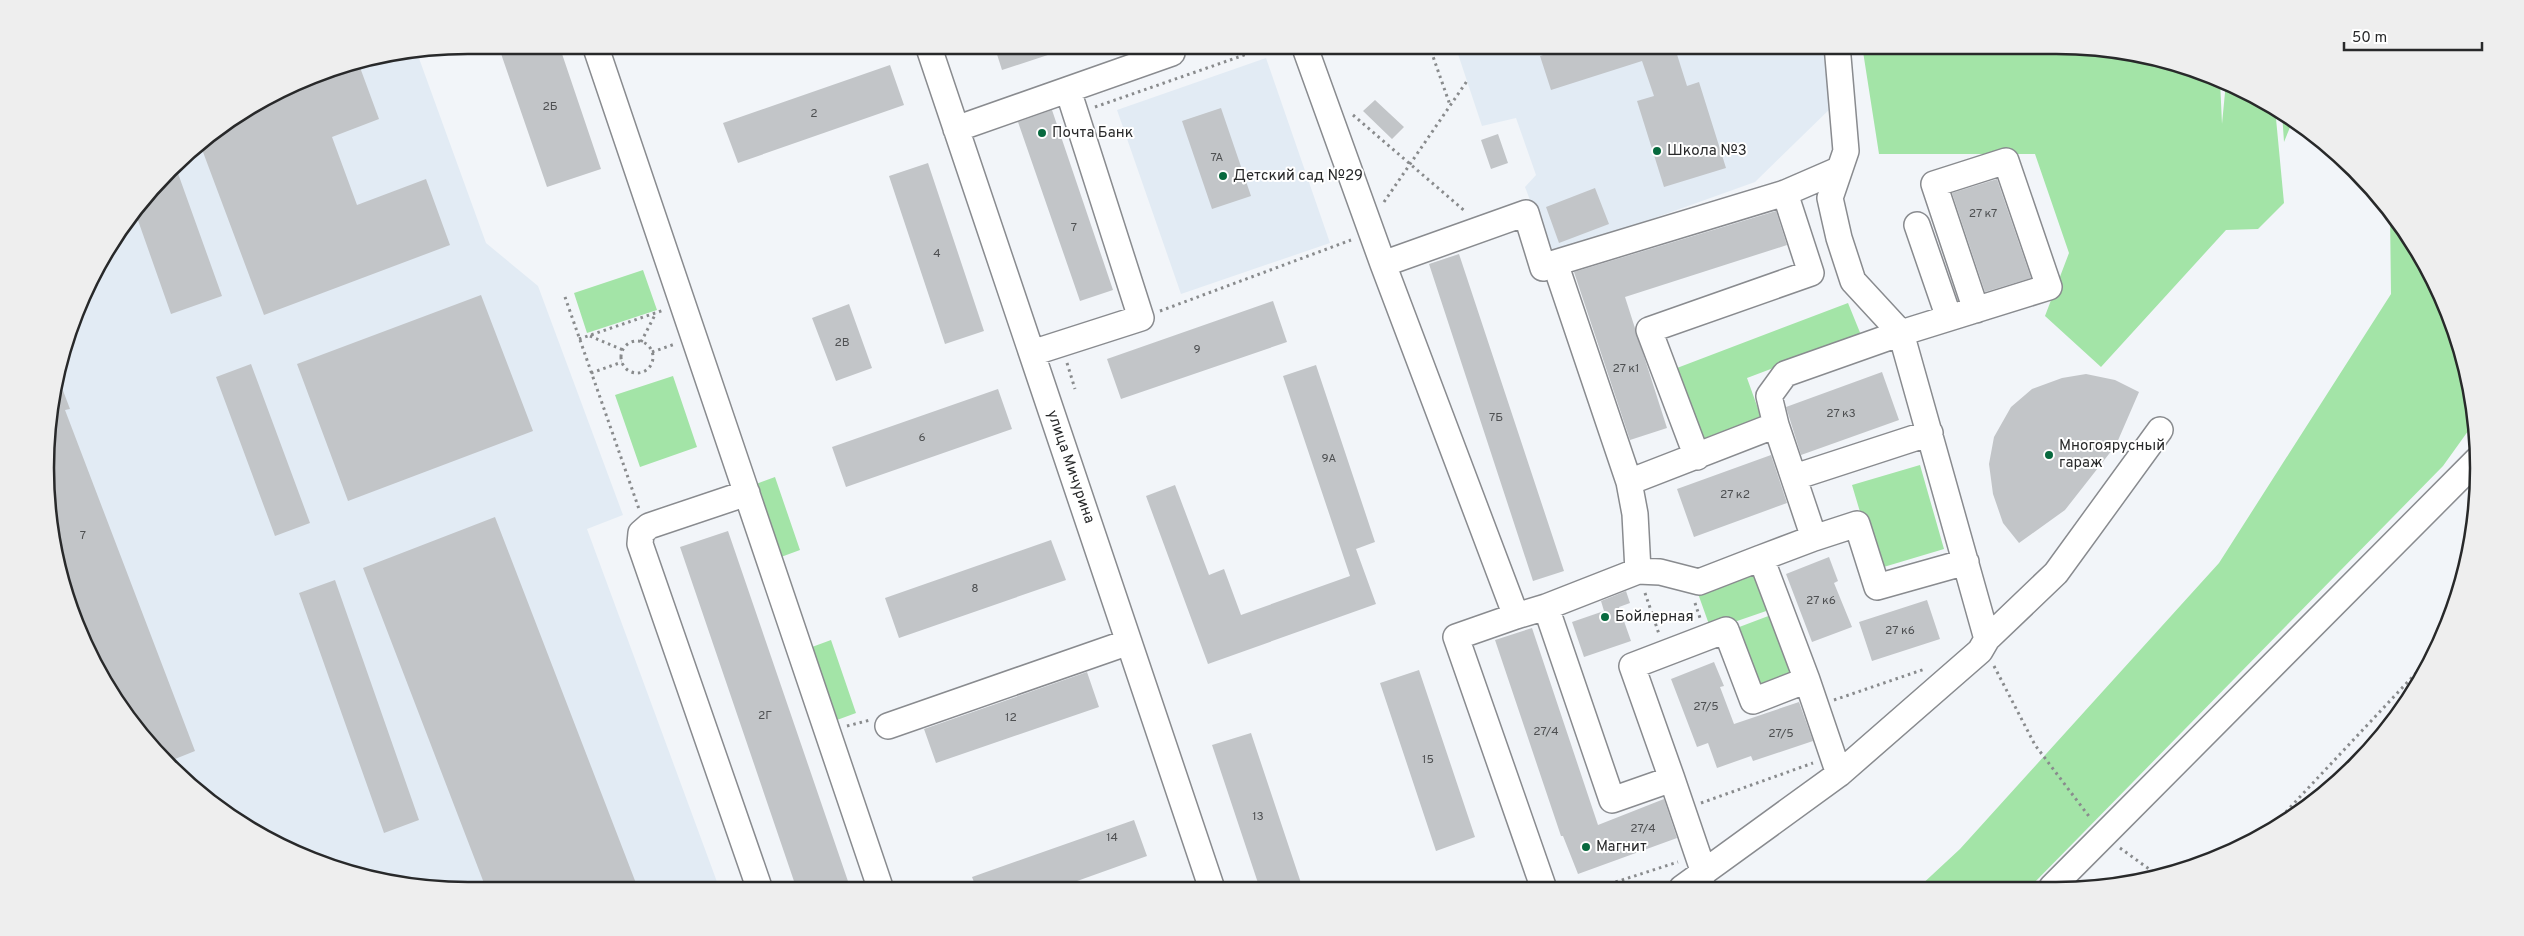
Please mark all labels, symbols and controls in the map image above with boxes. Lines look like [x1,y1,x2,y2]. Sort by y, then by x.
scale bar [2344,20,2482,52]
text: 50 m [2352,29,2387,48]
house number: 2Б [542,99,558,115]
house number: 2 [810,106,818,122]
place label: Почта Банк [1052,124,1133,143]
marker: Почта Банк [1036,127,1048,139]
place label: Школа №3 [1667,142,1747,161]
marker: Школа №3 [1651,145,1663,157]
house number: 7А [1210,150,1224,166]
place label: Детский сад №29 [1233,167,1363,186]
marker: Детский сад №29 [1217,170,1229,182]
house number: 27 к7 [1969,206,1997,222]
house number: 7 [1071,220,1077,236]
house number: 4 [933,246,941,262]
house number: 2В [834,335,850,351]
house number: 9 [1193,342,1201,358]
house number: 27 к1 [1612,361,1640,377]
house number: 27 к3 [1826,406,1856,422]
street label: улица Мичурина [1042,408,1098,526]
house number: 7Б [1489,410,1503,426]
house number: 6 [918,430,926,446]
place label: Многоярусный гараж [2059,437,2165,473]
marker: Многоярусный гараж [2043,449,2055,461]
house number: 9А [1322,451,1336,467]
house number: 27 к2 [1720,487,1750,503]
house number: 7 [80,528,86,544]
house number: 8 [971,581,979,597]
house number: 27 к6 [1806,593,1836,609]
place label: Бойлерная [1615,608,1694,627]
marker: Бойлерная [1599,611,1611,623]
house number: 27 к6 [1885,623,1915,639]
house number: 27/5 [1693,699,1719,715]
house number: 2Г [758,708,772,724]
house number: 12 [1005,710,1017,726]
house number: 27/4 [1533,724,1559,740]
house number: 27/5 [1768,726,1794,742]
house number: 15 [1422,752,1434,768]
house number: 13 [1252,809,1264,825]
house number: 27/4 [1630,821,1656,837]
house number: 14 [1106,830,1118,846]
place label: Магнит [1596,838,1647,857]
marker: Магнит [1580,841,1592,853]

